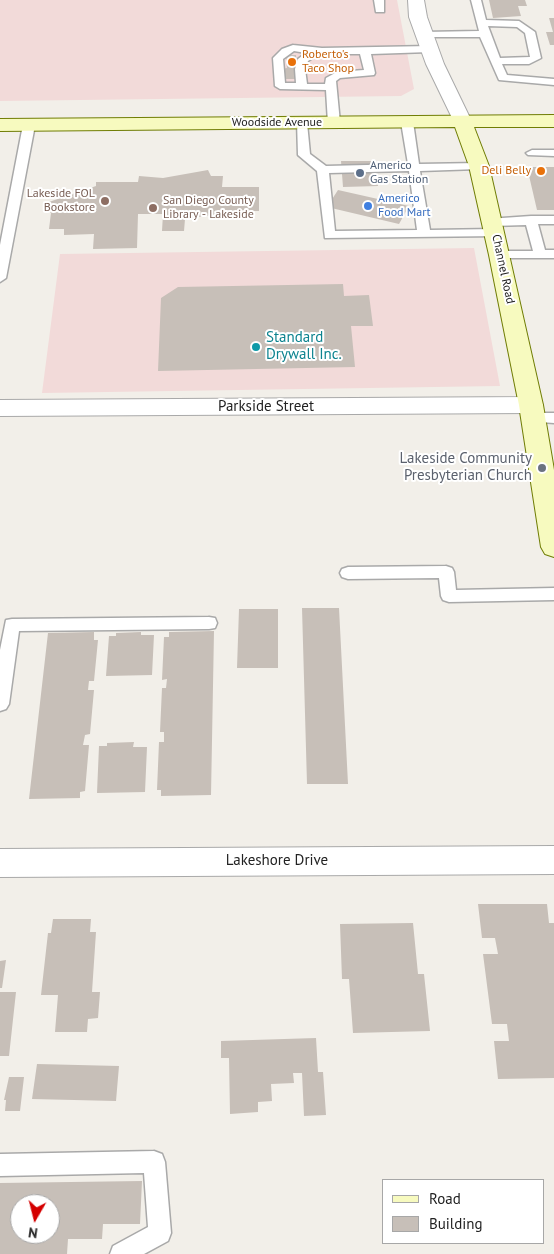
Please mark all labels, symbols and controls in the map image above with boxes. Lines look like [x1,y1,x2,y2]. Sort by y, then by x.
place label: Roberto's Taco Shop [302,48,354,76]
marker: Roberto's Taco Shop [286,56,298,68]
street label: Woodside Avenue [232,116,322,130]
place label: Americo Gas Station [370,159,428,187]
place label: Deli Belly [481,164,531,178]
marker: Deli Belly [535,165,547,177]
marker: Americo Gas Station [354,167,366,179]
place label: Lakeside FOL Bookstore [27,187,95,215]
place label: Americo Food Mart [378,192,431,220]
place label: San Diego County Library - Lakeside [163,194,254,222]
marker: Lakeside FOL Bookstore [99,195,111,207]
marker: Americo Food Mart [362,200,374,212]
marker: San Diego County Library - Lakeside [147,202,159,214]
street label: Channel Road [489,233,517,305]
place label: Standard Drywall Inc. [266,329,342,364]
marker: Standard Drywall Inc. [250,341,262,353]
street label: Parkside Street [218,398,314,416]
place label: Lakeside Community Presbyterian Church [400,450,532,485]
marker: Lakeside Community Presbyterian Church [536,462,548,474]
street label: Lakeshore Drive [226,852,328,870]
legend [382,1179,544,1244]
text: Road [429,1189,461,1208]
north arrow [10,1194,60,1244]
text: Building [429,1214,483,1233]
text: N [27,1223,39,1242]

